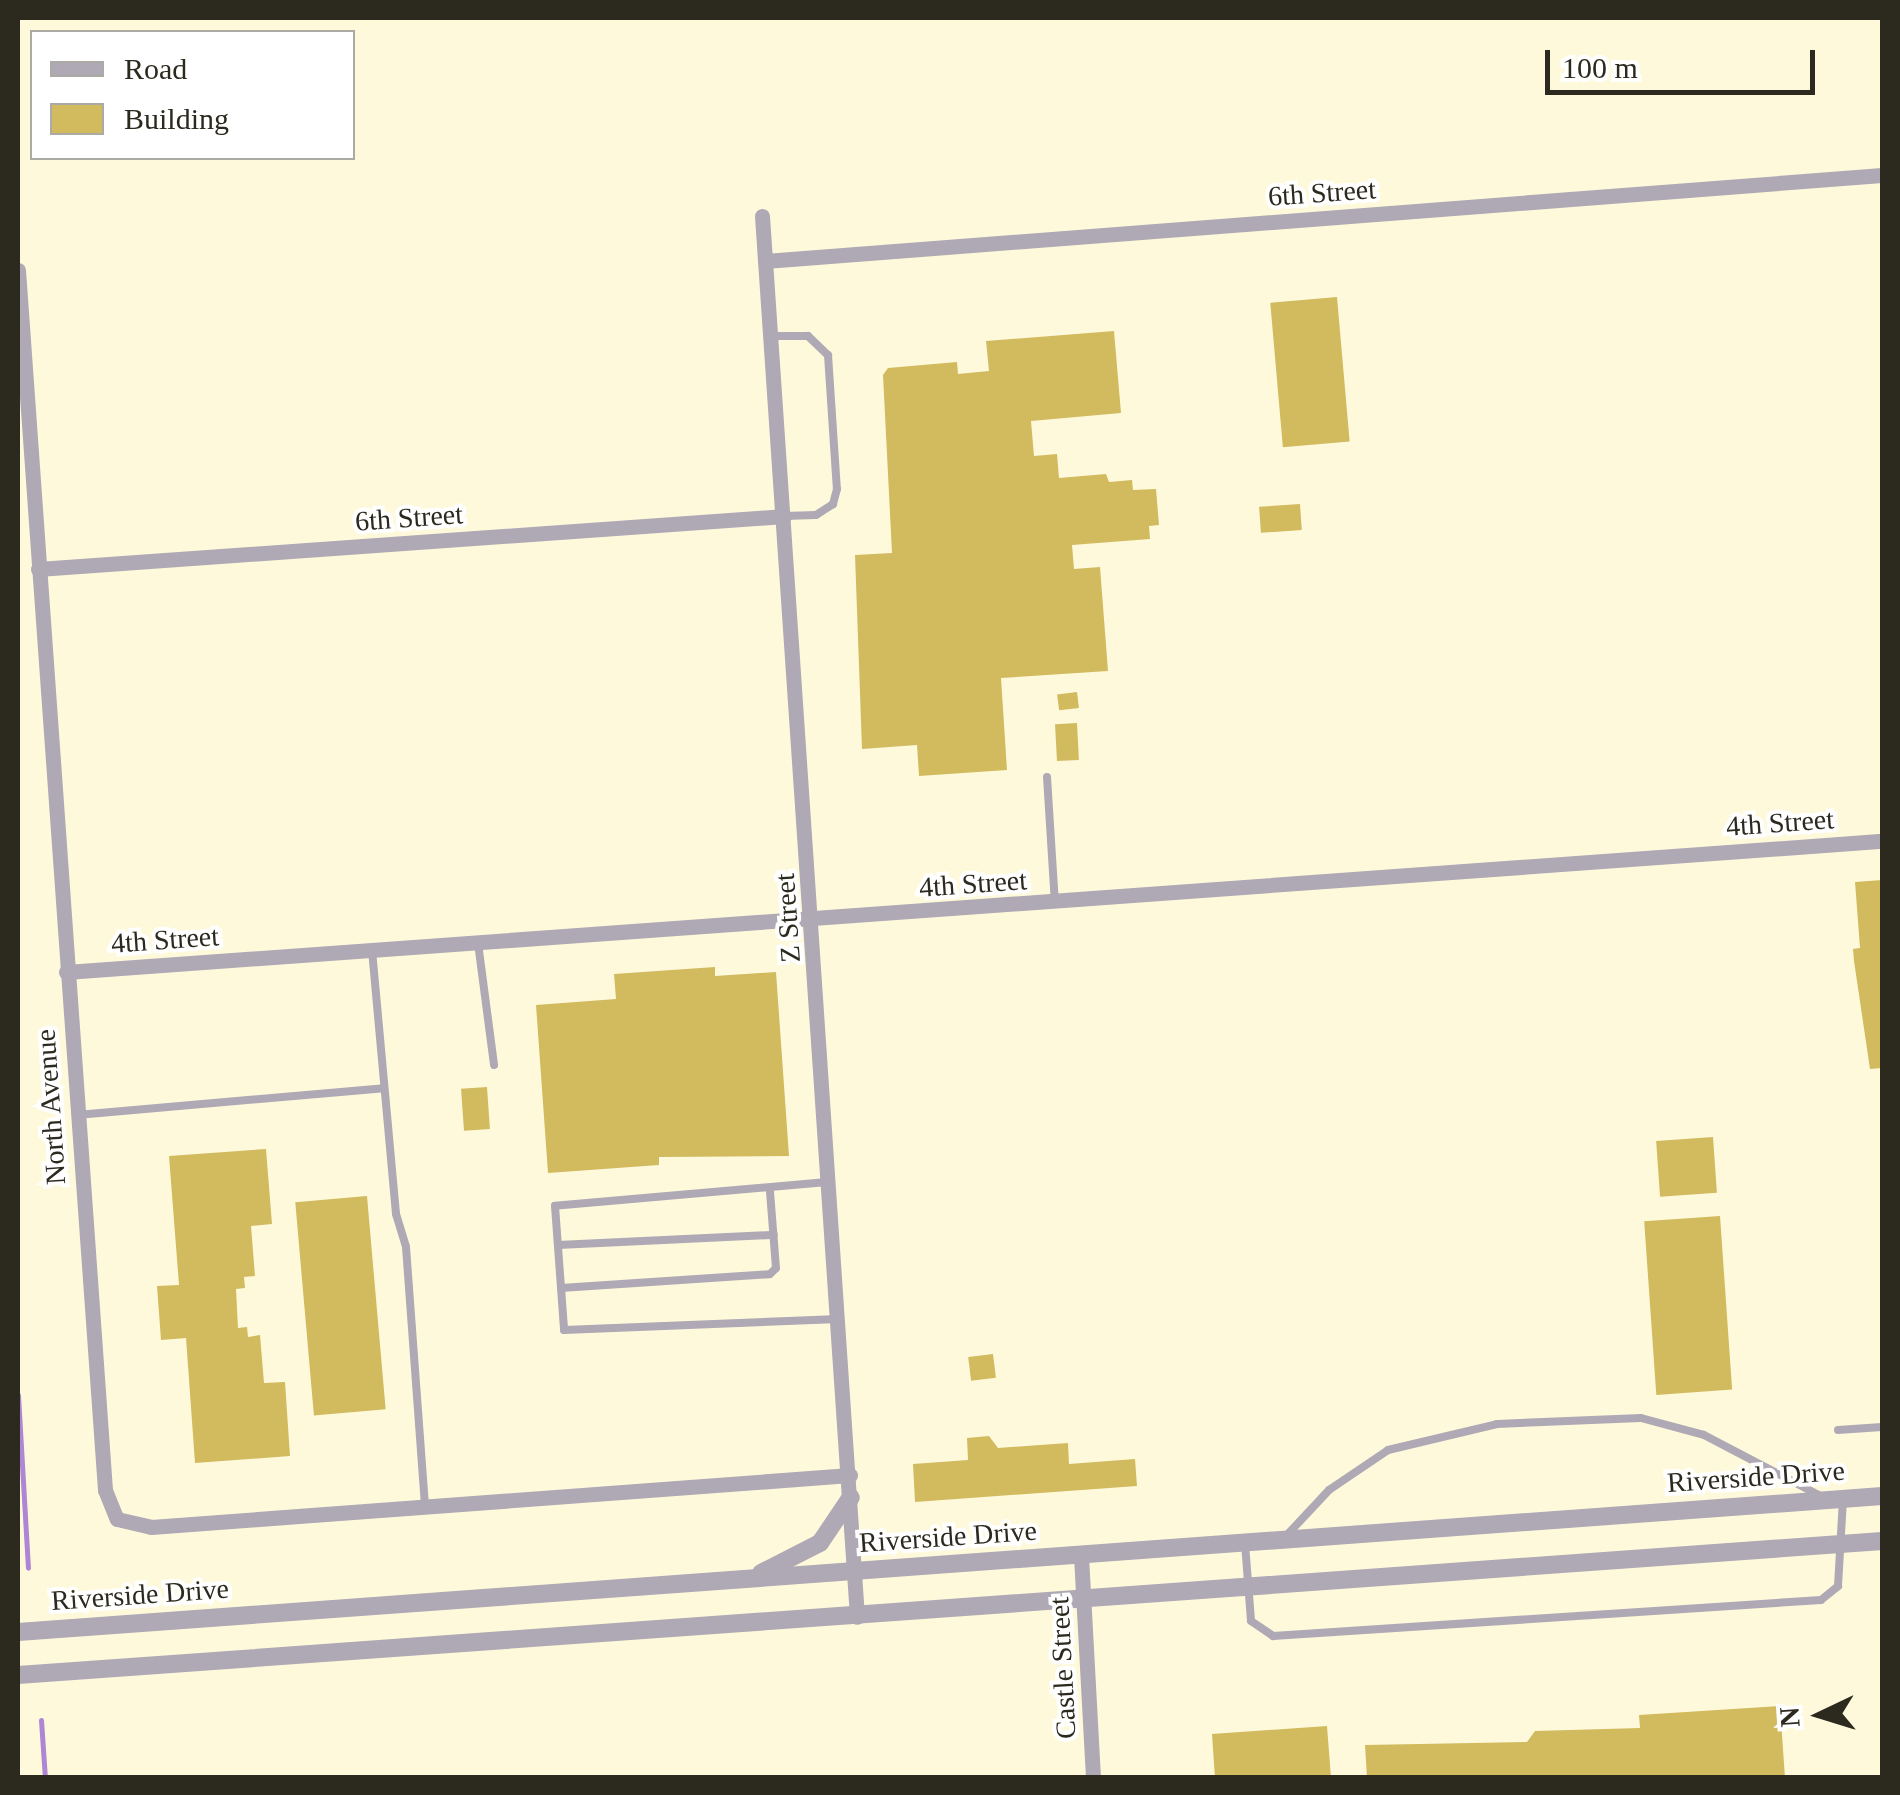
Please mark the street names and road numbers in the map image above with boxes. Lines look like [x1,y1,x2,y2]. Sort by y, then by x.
street label: 6th Street [1267,172,1377,214]
street label: 6th Street [354,497,464,539]
street label: 4th Street [1725,802,1835,844]
street label: 4th Street [918,863,1028,905]
street label: Z Street [768,872,808,964]
street label: 4th Street [110,919,220,961]
street label: North Avenue [29,1027,73,1187]
street label: Riverside Drive [1666,1454,1846,1500]
street label: Riverside Drive [858,1514,1038,1560]
street label: Riverside Drive [50,1572,230,1618]
street label: Castle Street [1042,1596,1084,1740]

